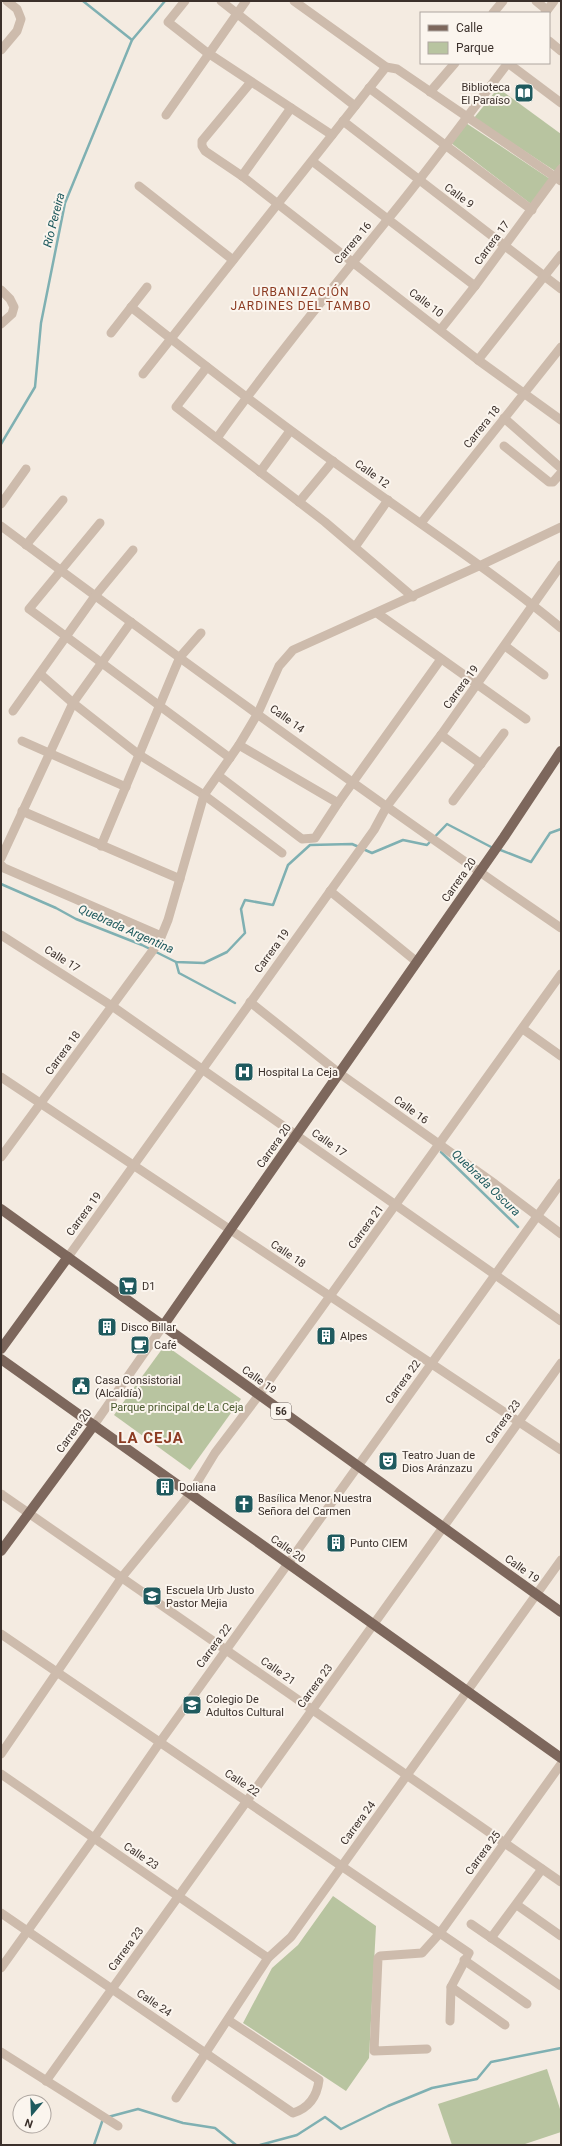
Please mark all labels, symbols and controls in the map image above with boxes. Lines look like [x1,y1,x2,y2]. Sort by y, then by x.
legend [420,12,550,64]
text: Calle [456,21,483,35]
text: Parque [456,41,494,55]
place label: Biblioteca El Paraíso [461,81,510,107]
library icon: Biblioteca El Paraíso [513,82,535,104]
street label: Calle 9 [442,181,476,211]
water label: Río Pereira [40,191,68,249]
street label: Carrera 16 [332,219,374,267]
street label: Carrera 17 [472,219,512,267]
district label: URBANIZACIÓN JARDINES DEL TAMBO [231,284,371,313]
street label: Calle 10 [406,286,446,320]
street label: Carrera 18 [461,403,503,451]
street label: Calle 12 [352,457,392,491]
street label: Carrera 19 [441,663,481,711]
street label: Calle 14 [267,702,307,736]
street label: Carrera 20 [439,855,479,905]
water label: Quebrada Argentina [76,902,176,956]
street label: Carrera 19 [252,927,292,975]
street label: Calle 17 [42,943,82,975]
street label: Carrera 18 [43,1029,83,1077]
hospital icon: Hospital La Ceja [233,1061,255,1083]
place label: Hospital La Ceja [258,1066,338,1079]
street label: Calle 16 [391,1093,431,1127]
street label: Carrera 20 [254,1121,294,1171]
street label: Calle 17 [309,1126,349,1160]
water label: Quebrada Oscura [449,1147,523,1219]
street label: Carrera 19 [64,1190,104,1238]
street label: Carrera 21 [346,1203,386,1251]
street label: Calle 18 [268,1238,308,1270]
supermarket icon: D1 [117,1275,139,1297]
place label: D1 [142,1280,155,1293]
building icon: Disco Billar [96,1316,118,1338]
place label: Disco Billar [121,1321,176,1334]
building icon: Alpes [315,1325,337,1347]
place label: Alpes [340,1330,368,1343]
cafe icon: Café [129,1334,151,1356]
place label: Café [154,1339,177,1352]
street label: Carrera 22 [383,1358,423,1406]
street label: Calle 19 [239,1363,279,1397]
place label: Casa Consistorial (Alcaldía) [95,1374,181,1400]
public building icon: Casa Consistorial (Alcaldía) [70,1375,92,1397]
street label: Carrera 23 [483,1398,523,1446]
park label: Parque principal de La Ceja [110,1401,244,1414]
road number: 56 [271,1403,291,1419]
street label: Carrera 20 [54,1407,94,1455]
district label: LA CEJA [118,1429,184,1447]
place label: Teatro Juan de Dios Aránzazu [402,1449,475,1475]
theatre icon: Teatro Juan de Dios Aránzazu [377,1450,399,1472]
building icon: Doliana [154,1476,176,1498]
place label: Doliana [179,1481,216,1494]
place label: Basílica Menor Nuestra Señora del Carmen [258,1492,372,1518]
church icon: Basílica Menor Nuestra Señora del Carmen [233,1493,255,1515]
street label: Calle 20 [268,1532,308,1566]
building icon: Punto CIEM [325,1532,347,1554]
place label: Punto CIEM [350,1537,408,1550]
street label: Calle 19 [502,1552,542,1586]
place label: Escuela Urb Justo Pastor Mejia [166,1584,254,1610]
school or university icon: Escuela Urb Justo Pastor Mejia [141,1585,163,1607]
street label: Carrera 22 [194,1622,234,1670]
street label: Calle 21 [258,1654,298,1688]
street label: Carrera 23 [295,1662,335,1710]
place label: Colegio De Adultos Cultural [206,1693,284,1719]
school or university icon: Colegio De Adultos Cultural [181,1694,203,1716]
street label: Calle 22 [222,1767,262,1799]
street label: Carrera 24 [338,1799,378,1847]
street label: Carrera 25 [463,1829,503,1877]
street label: Calle 23 [121,1840,161,1872]
street label: Carrera 23 [106,1925,146,1973]
street label: Calle 24 [134,1987,174,2019]
north arrow [12,2094,52,2134]
text: N [23,2115,35,2130]

